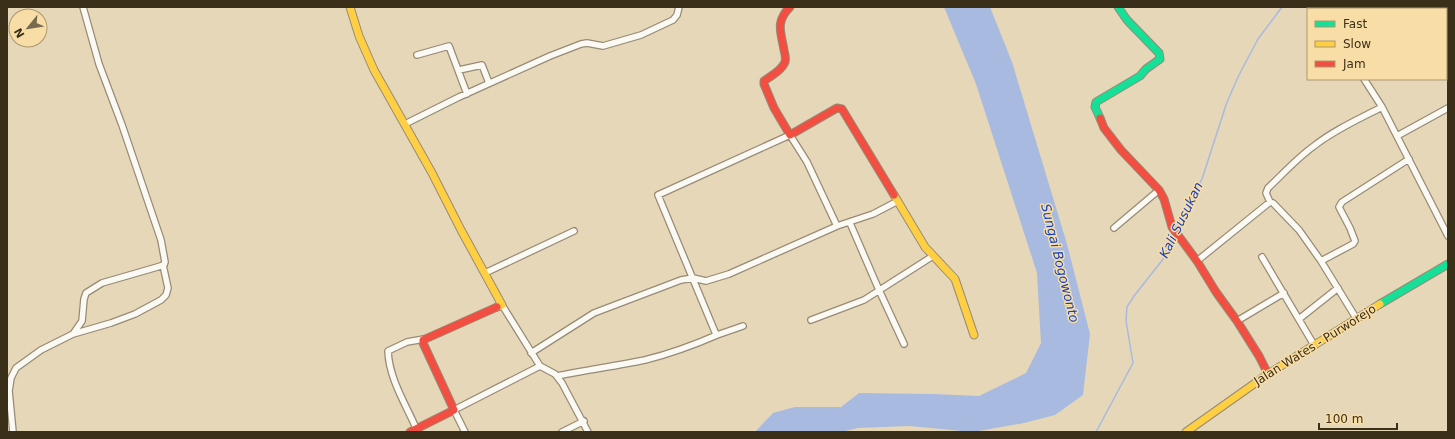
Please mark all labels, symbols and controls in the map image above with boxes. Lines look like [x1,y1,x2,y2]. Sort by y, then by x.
north arrow [8,8,48,48]
legend [1307,8,1447,80]
text: Fast [1343,17,1367,31]
text: N [12,26,28,40]
text: Slow [1343,37,1371,51]
text: Jam [1342,57,1366,71]
water label: Kali Susukan [1156,180,1206,260]
water label: Sungai Bogowonto [1038,202,1082,324]
street label: Jalan Wates - Purworejo [1251,302,1379,389]
scale bar [1319,405,1397,431]
text: 100 m [1325,412,1363,426]

